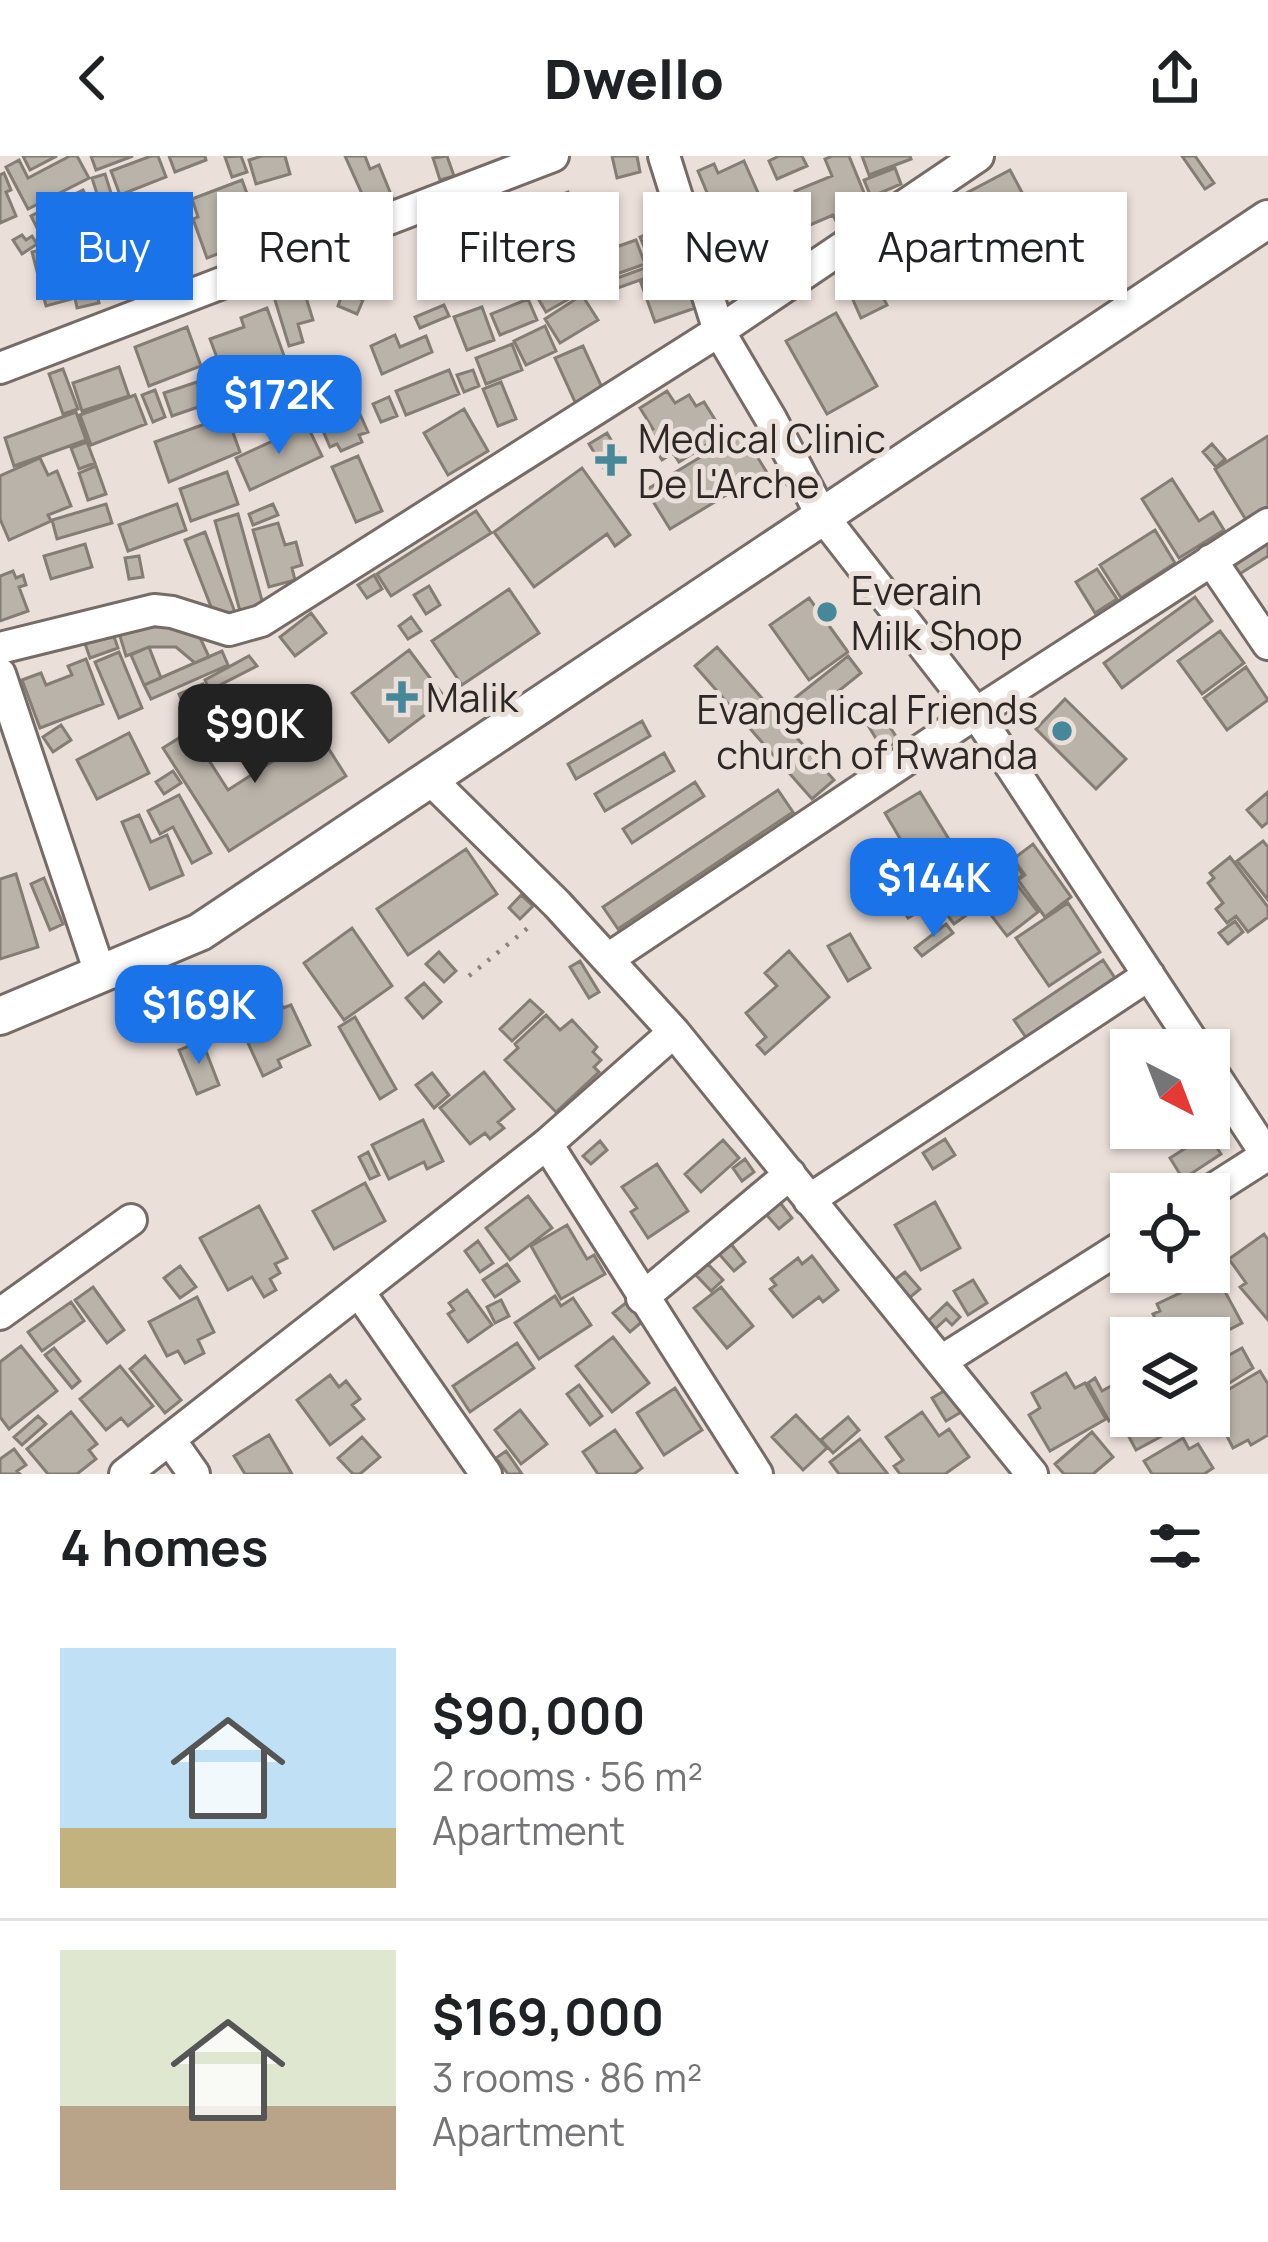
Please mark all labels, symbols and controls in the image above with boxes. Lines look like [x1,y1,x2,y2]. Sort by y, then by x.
text: Dwello [544,41,724,115]
icon: back [60,45,126,111]
icon: share [1142,45,1208,111]
chip: Buy [36,192,193,300]
chip: Rent [217,192,393,300]
chip: Filters [417,192,619,300]
chip: New [643,192,811,300]
chip: Apartment [835,192,1127,300]
pin: $172K [195,355,363,457]
text: $172K [224,367,334,421]
place label: Medical Clinic De L'Arche [638,411,886,510]
marker: Medical Clinic De L'Arche [595,444,627,476]
place label: Everain Milk Shop [851,563,1023,662]
marker: Everain Milk Shop [814,599,840,625]
place label: Malik [426,670,520,724]
place label: Evangelical Friends church of Rwanda [697,682,1038,781]
pin: $90K [184,684,326,786]
marker: Malik [389,684,415,710]
text: $90K [205,696,305,750]
marker: Evangelical Friends church of Rwanda [1049,718,1075,744]
pin: $144K [850,838,1018,940]
text: $144K [877,850,991,904]
pin: $169K [115,965,283,1067]
text: $169K [142,977,256,1031]
north arrow [1110,1029,1230,1149]
map controls [1110,1029,1230,1437]
button: locate [1110,1173,1230,1293]
button: layers [1110,1317,1230,1437]
text: 4 homes [60,1512,268,1581]
icon: filters [1142,1513,1208,1579]
text: $90,000 [432,1680,645,1749]
icon: home [156,1696,300,1840]
text: 2 rooms · 56 m² [432,1749,703,1803]
text: Apartment [432,1803,625,1857]
text: $169,000 [432,1981,664,2050]
icon: home [156,1998,300,2142]
text: 3 rooms · 86 m² [432,2050,702,2104]
text: Apartment [432,2104,625,2158]

